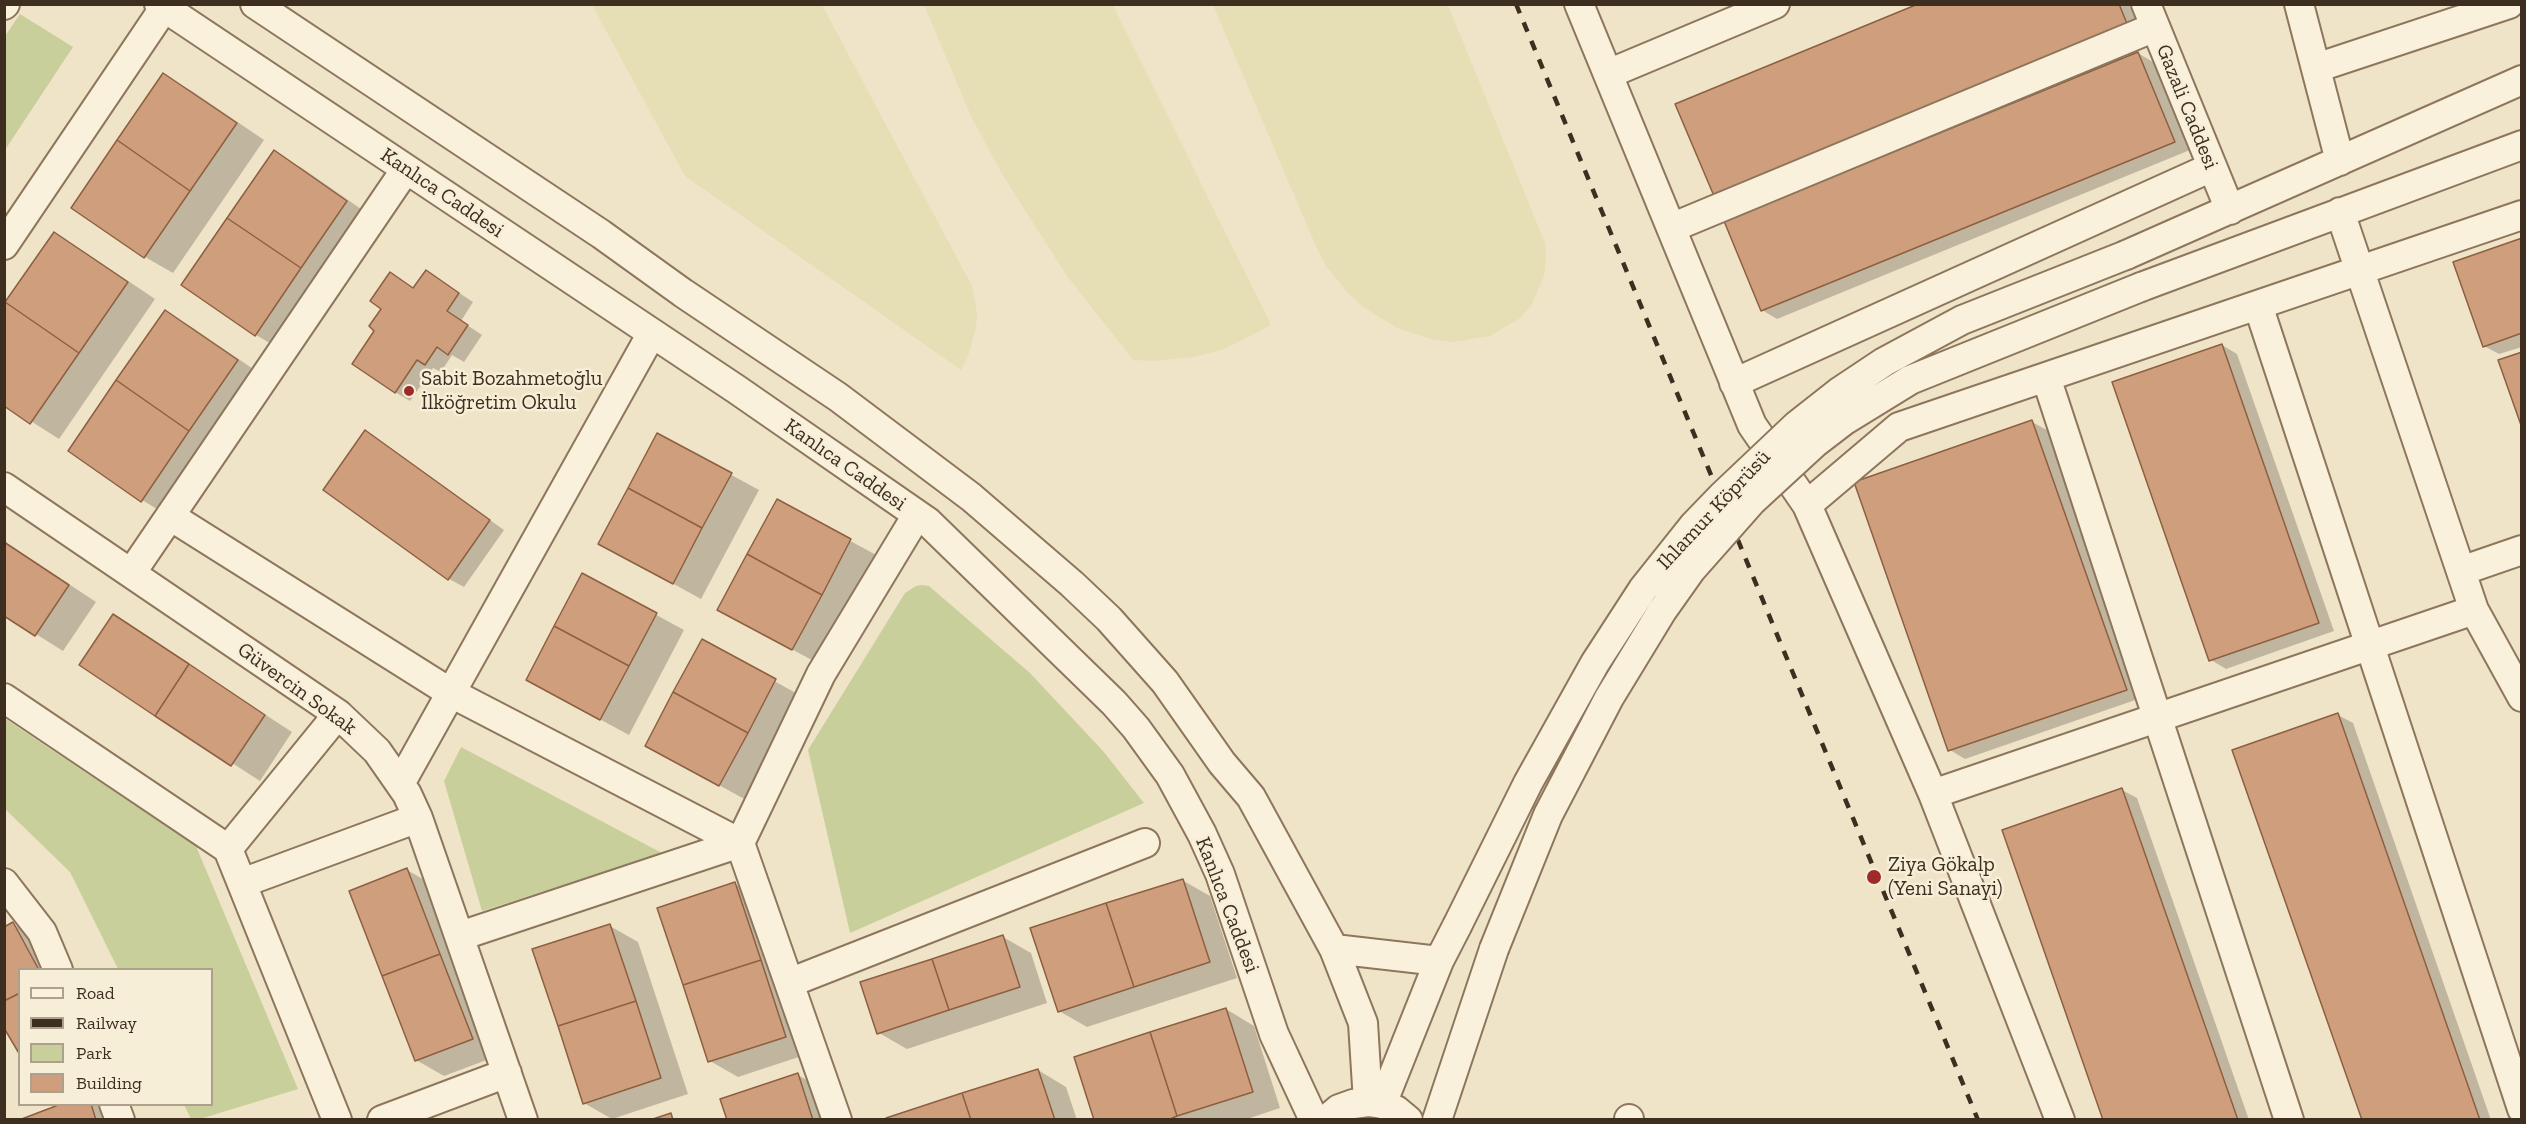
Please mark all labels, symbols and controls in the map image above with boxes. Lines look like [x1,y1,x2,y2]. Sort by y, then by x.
street label: Gazali Caddesi [2151,41,2223,173]
street label: Kanlıca Caddesi [375,142,509,244]
place label: Sabit Bozahmetoğlu İlköğretim Okulu [421,366,603,416]
marker: Sabit Bozahmetoğlu İlköğretim Okulu [402,384,416,398]
street label: Kanlıca Caddesi [779,414,911,516]
street label: Ihlamur Köprüsü [1652,445,1776,575]
street label: Güvercin Sokak [232,637,362,741]
street label: Kanlıca Caddesi [1190,834,1264,976]
place label: Ziya Gökalp (Yeni Sanayi) [1888,852,2003,902]
marker: Ziya Gökalp (Yeni Sanayi) [1865,868,1883,886]
legend [18,968,213,1106]
text: Road [76,982,115,1004]
text: Railway [76,1012,137,1034]
text: Park [76,1042,112,1064]
text: Building [76,1072,142,1094]

